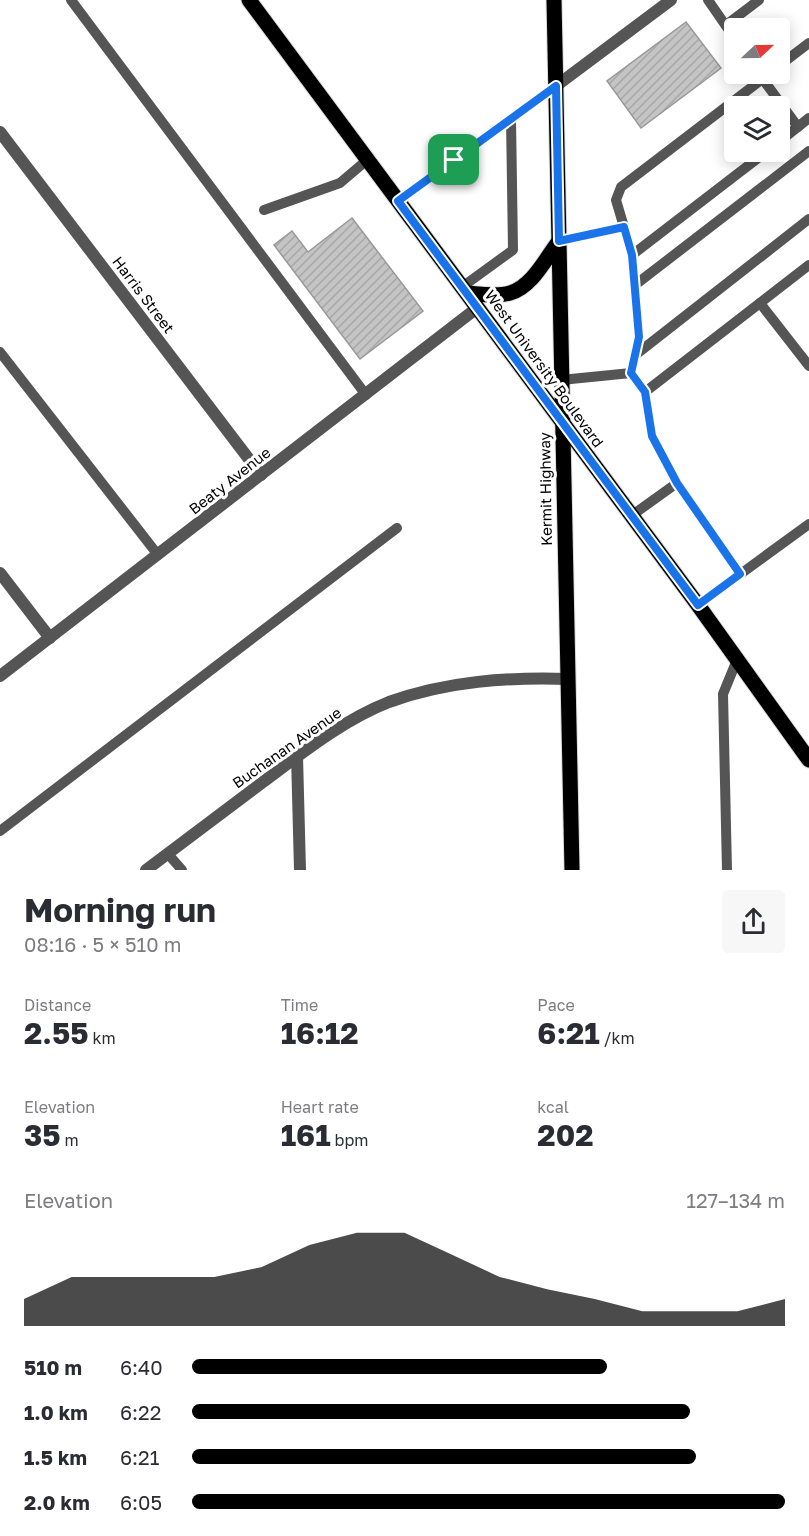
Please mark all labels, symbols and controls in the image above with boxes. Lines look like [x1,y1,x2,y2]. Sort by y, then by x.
north arrow [724,18,790,84]
map controls [724,18,790,162]
button: layers [724,96,790,162]
pin [428,134,479,185]
icon: arrive [437,143,470,176]
street label: Harris Street [109,252,179,336]
street label: West University Boulevard [482,286,608,451]
street label: Kermit Highway [535,431,555,546]
street label: Beaty Avenue [185,443,274,518]
street label: Buchanan Avenue [229,703,345,791]
text: Morning run [24,890,216,929]
button: share [722,890,785,953]
text: 08:16 · 5 × 510 m [24,932,181,956]
text: Distance [24,995,91,1015]
text: Time [281,995,318,1015]
text: Pace [537,995,575,1015]
text: 2.55 [24,1015,89,1051]
text: 16:12 [281,1015,359,1051]
text: 6:21 [537,1015,600,1051]
text: km [89,1028,116,1048]
text: /km [600,1028,635,1048]
text: Elevation [24,1097,95,1117]
text: Heart rate [281,1097,359,1117]
text: kcal [537,1097,569,1117]
text: 35 [24,1117,61,1153]
text: 161 [281,1117,331,1153]
text: 202 [537,1117,593,1153]
text: m [61,1130,79,1150]
text: bpm [331,1130,368,1150]
text: Elevation [24,1188,113,1212]
text: 127–134 m [686,1188,785,1212]
text: 510 m [24,1355,82,1379]
text: 6:40 [120,1355,163,1379]
text: 1.0 km [24,1400,88,1424]
text: 6:22 [120,1400,161,1424]
text: 1.5 km [24,1445,87,1469]
text: 6:21 [120,1445,159,1469]
text: 2.0 km [24,1490,90,1514]
text: 6:05 [120,1490,162,1514]

